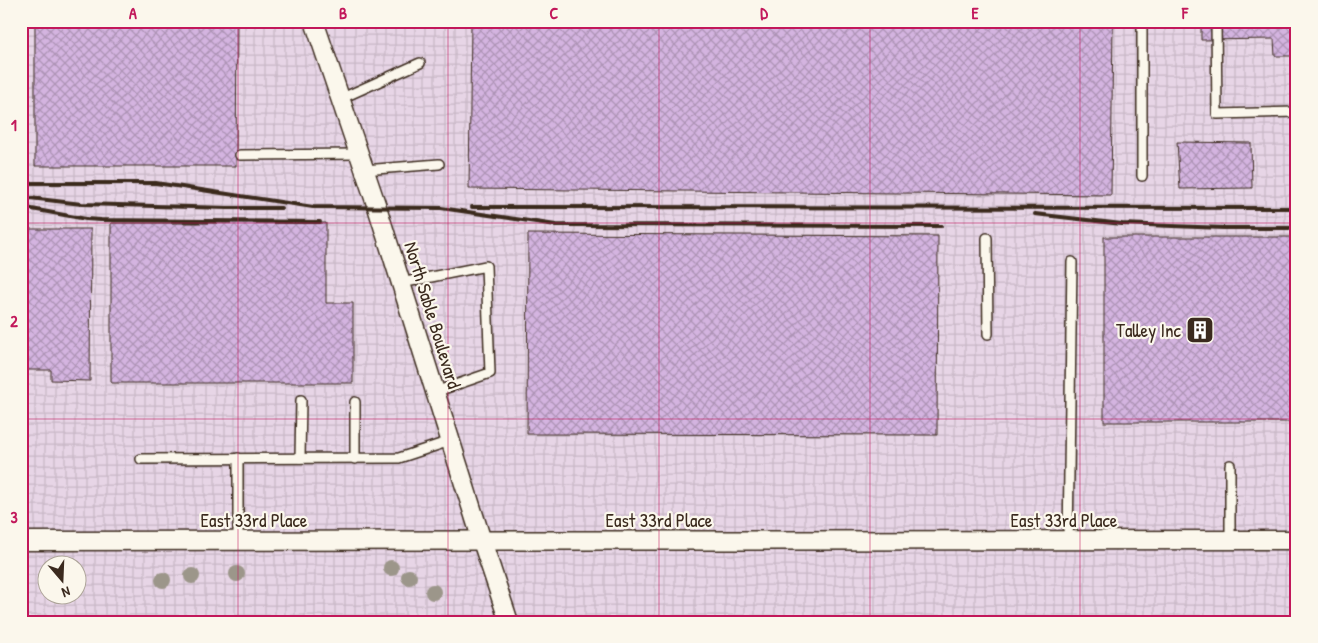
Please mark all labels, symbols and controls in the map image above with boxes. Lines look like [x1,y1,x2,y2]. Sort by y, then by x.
text: A [129,2,137,24]
text: B [339,2,347,24]
text: C [550,2,559,24]
text: D [760,2,768,24]
text: E [971,2,979,24]
text: F [1181,2,1189,24]
text: 1 [11,114,17,136]
street label: North Sable Boulevard [398,238,468,392]
text: 2 [10,310,18,332]
building icon: Talley Inc [1185,315,1215,345]
place label: Talley Inc [1116,317,1182,343]
text: 3 [10,506,18,528]
street label: East 33rd Place [201,507,308,533]
street label: East 33rd Place [606,507,713,533]
street label: East 33rd Place [1011,507,1118,533]
north arrow [38,556,88,606]
text: N [59,583,73,603]

